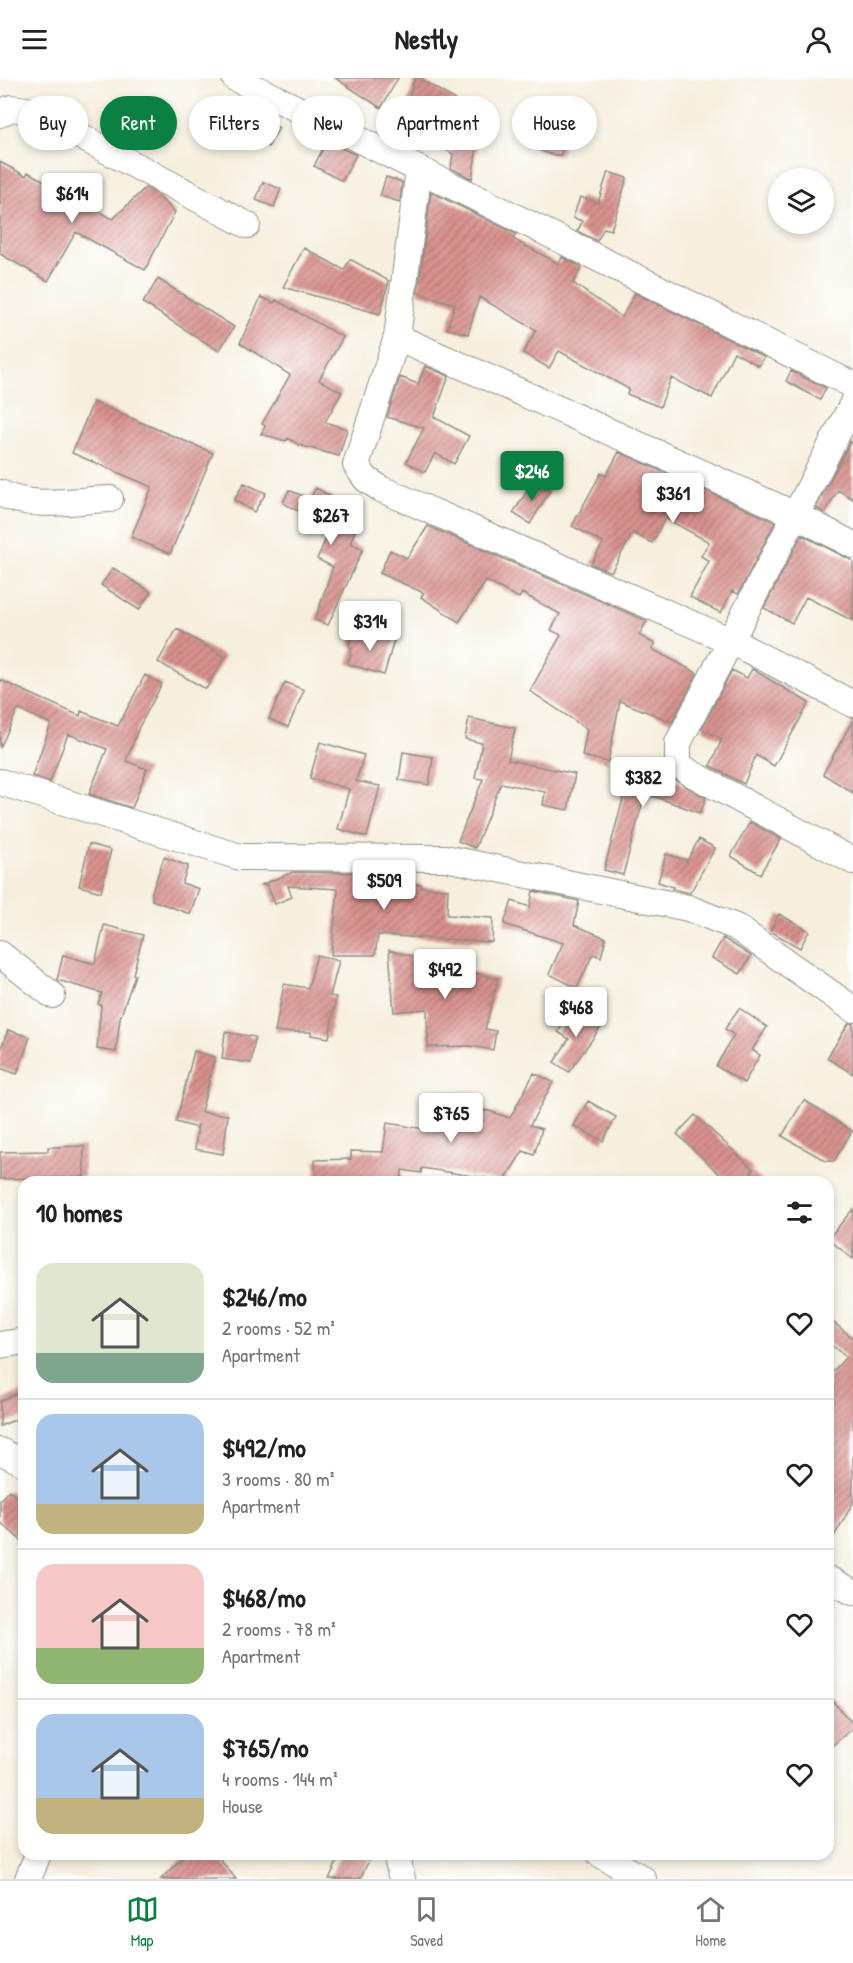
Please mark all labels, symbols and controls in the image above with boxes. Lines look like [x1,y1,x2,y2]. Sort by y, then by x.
text: Nestly [395,21,458,57]
icon: menu [18,23,51,56]
icon: person [802,23,835,56]
chip: Buy [18,96,88,150]
chip: Rent [100,96,177,150]
chip: Filters [189,96,280,150]
chip: New [292,96,364,150]
chip: Apartment [376,96,500,150]
chip: House [512,96,597,150]
map controls [768,168,834,234]
button: layers [768,168,834,234]
pin: $614 [36,173,108,224]
text: $614 [56,179,88,206]
pin: $246 [496,451,568,502]
text: $246 [515,457,549,484]
pin: $361 [637,473,709,524]
text: $361 [656,479,690,506]
pin: $267 [295,495,367,546]
text: $267 [312,501,350,528]
pin: $314 [334,601,406,652]
text: $314 [353,607,387,634]
pin: $382 [607,757,679,808]
text: $382 [624,763,662,790]
pin: $509 [348,860,420,911]
text: $509 [367,866,401,893]
pin: $492 [409,949,481,1000]
text: $492 [428,955,462,982]
pin: $468 [540,987,612,1038]
text: $468 [559,993,593,1020]
pin: $765 [415,1093,487,1144]
text: $765 [433,1099,469,1126]
text: 10 homes [36,1195,123,1230]
icon: filters [783,1196,816,1229]
text: $246/mo [222,1279,307,1314]
icon: home [84,1287,156,1359]
icon: heart [783,1307,816,1340]
text: 2 rooms · 52 m² [222,1314,335,1341]
text: Apartment [222,1341,300,1368]
text: $492/mo [222,1430,306,1465]
icon: home [84,1438,156,1510]
icon: heart [783,1458,816,1491]
text: 3 rooms · 80 m² [222,1465,334,1492]
text: Apartment [222,1492,300,1519]
text: $468/mo [222,1580,306,1615]
icon: home [84,1588,156,1660]
icon: heart [783,1608,816,1641]
text: 2 rooms · 78 m² [222,1615,336,1642]
text: Apartment [222,1642,300,1669]
text: $765/mo [222,1730,309,1765]
icon: home [84,1738,156,1810]
icon: heart [783,1758,816,1791]
text: 4 rooms · 144 m² [222,1765,337,1792]
text: House [222,1792,263,1819]
tab: Map [126,1893,159,1951]
tab: Saved [410,1893,443,1951]
tab: Home [694,1893,727,1951]

